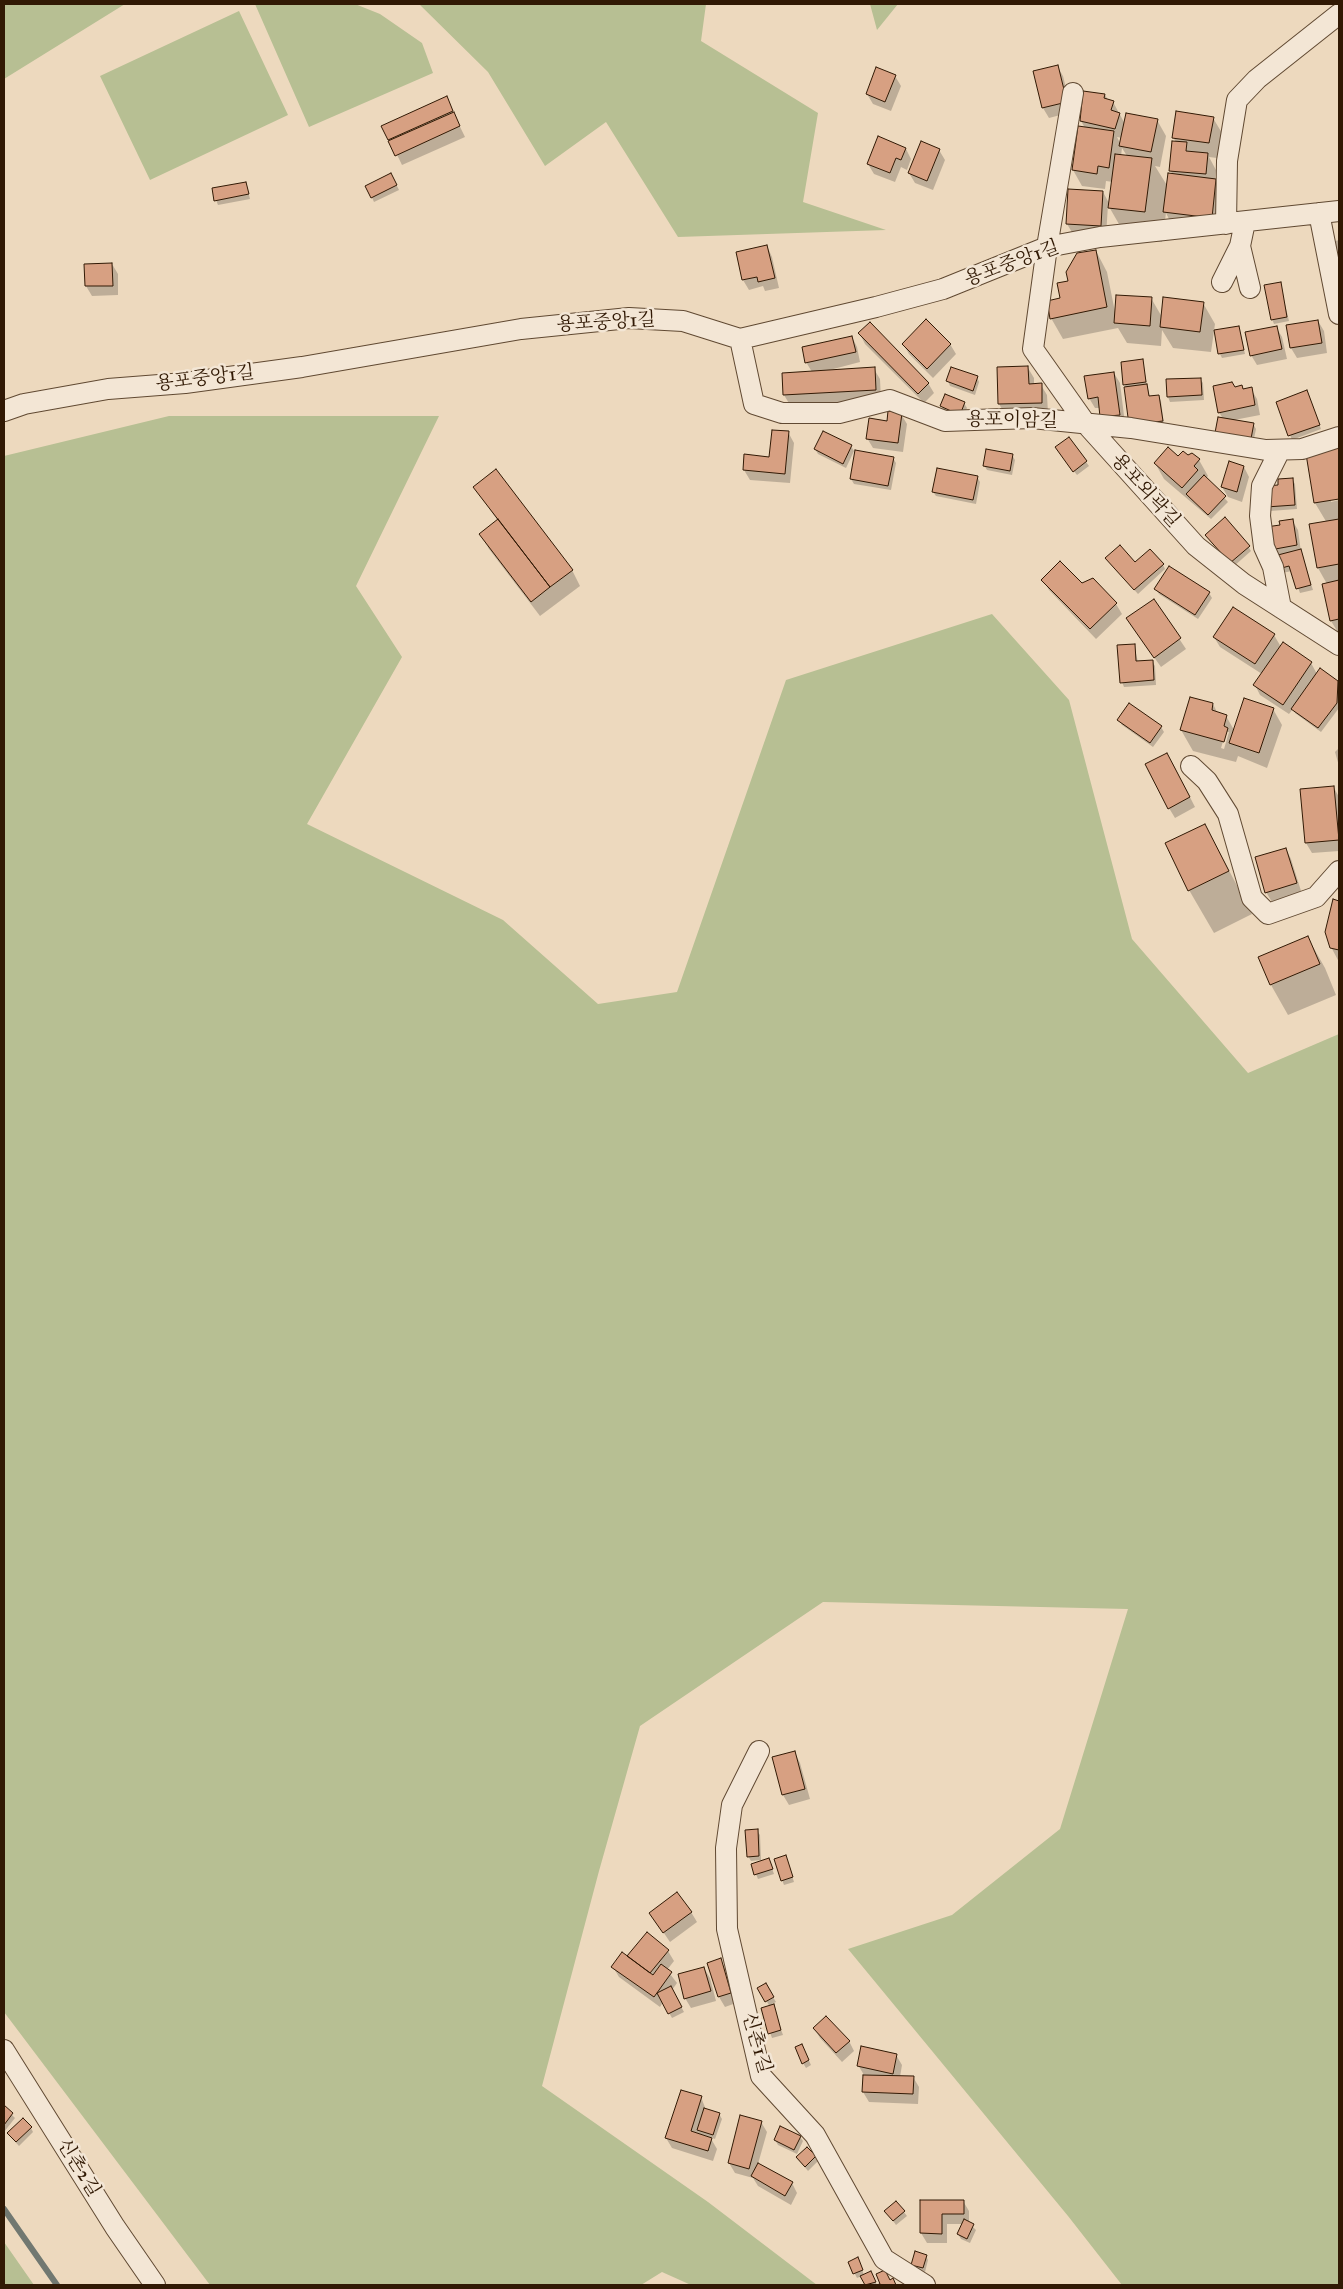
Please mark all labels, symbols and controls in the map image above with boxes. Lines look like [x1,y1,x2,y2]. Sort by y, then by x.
street label: 용포중앙1길 [961,236,1063,292]
street label: 용포중앙1길 [556,309,656,337]
street label: 용포중앙1길 [154,362,256,396]
street label: 용포이암길 [966,409,1058,433]
street label: 용포외곽길 [1106,449,1184,533]
street label: 신촌1길 [736,2010,776,2076]
street label: 신촌2길 [51,2135,105,2201]

